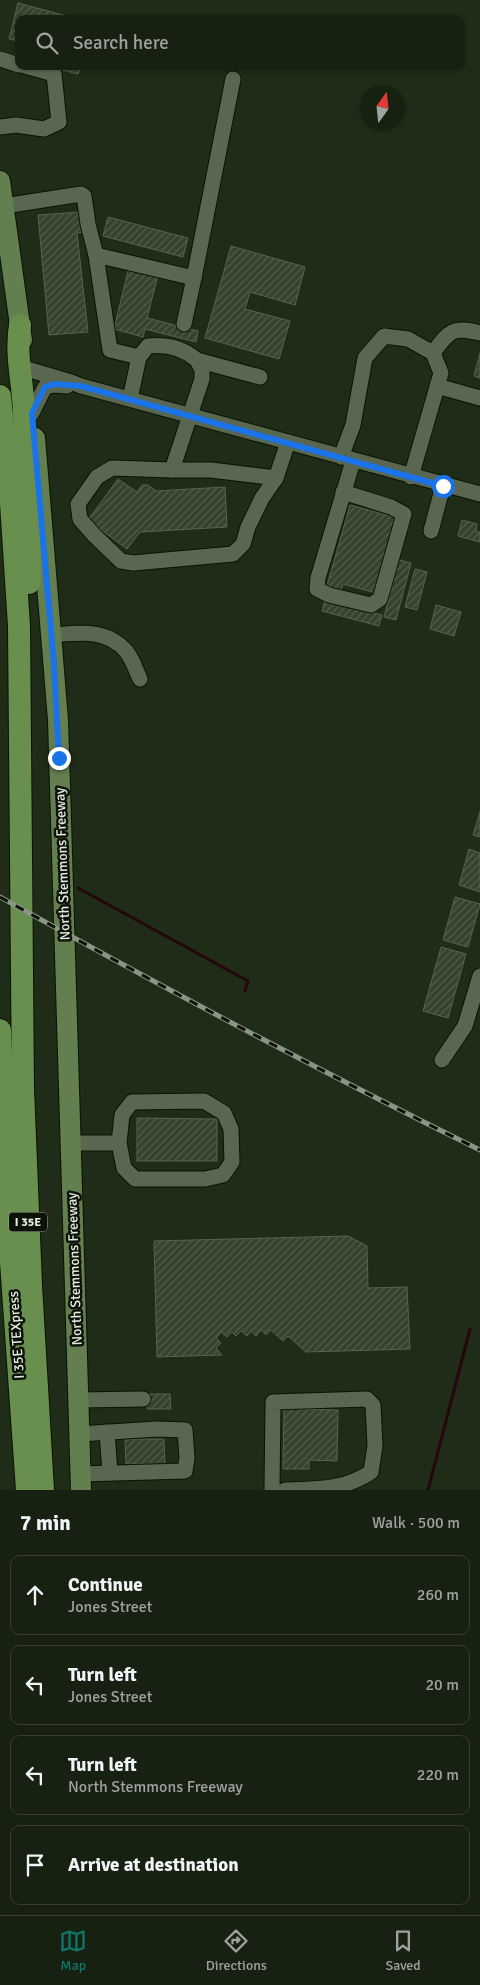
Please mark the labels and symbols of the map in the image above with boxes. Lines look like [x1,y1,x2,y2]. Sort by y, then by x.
north arrow [360,85,405,130]
route start [432,475,455,498]
route end [48,747,71,770]
street label: North Stemmons Freeway [51,787,74,941]
street label: North Stemmons Freeway [63,1192,86,1346]
road number: I 35E [9,1212,47,1232]
street label: I 35E TEXpress [5,1291,28,1379]

